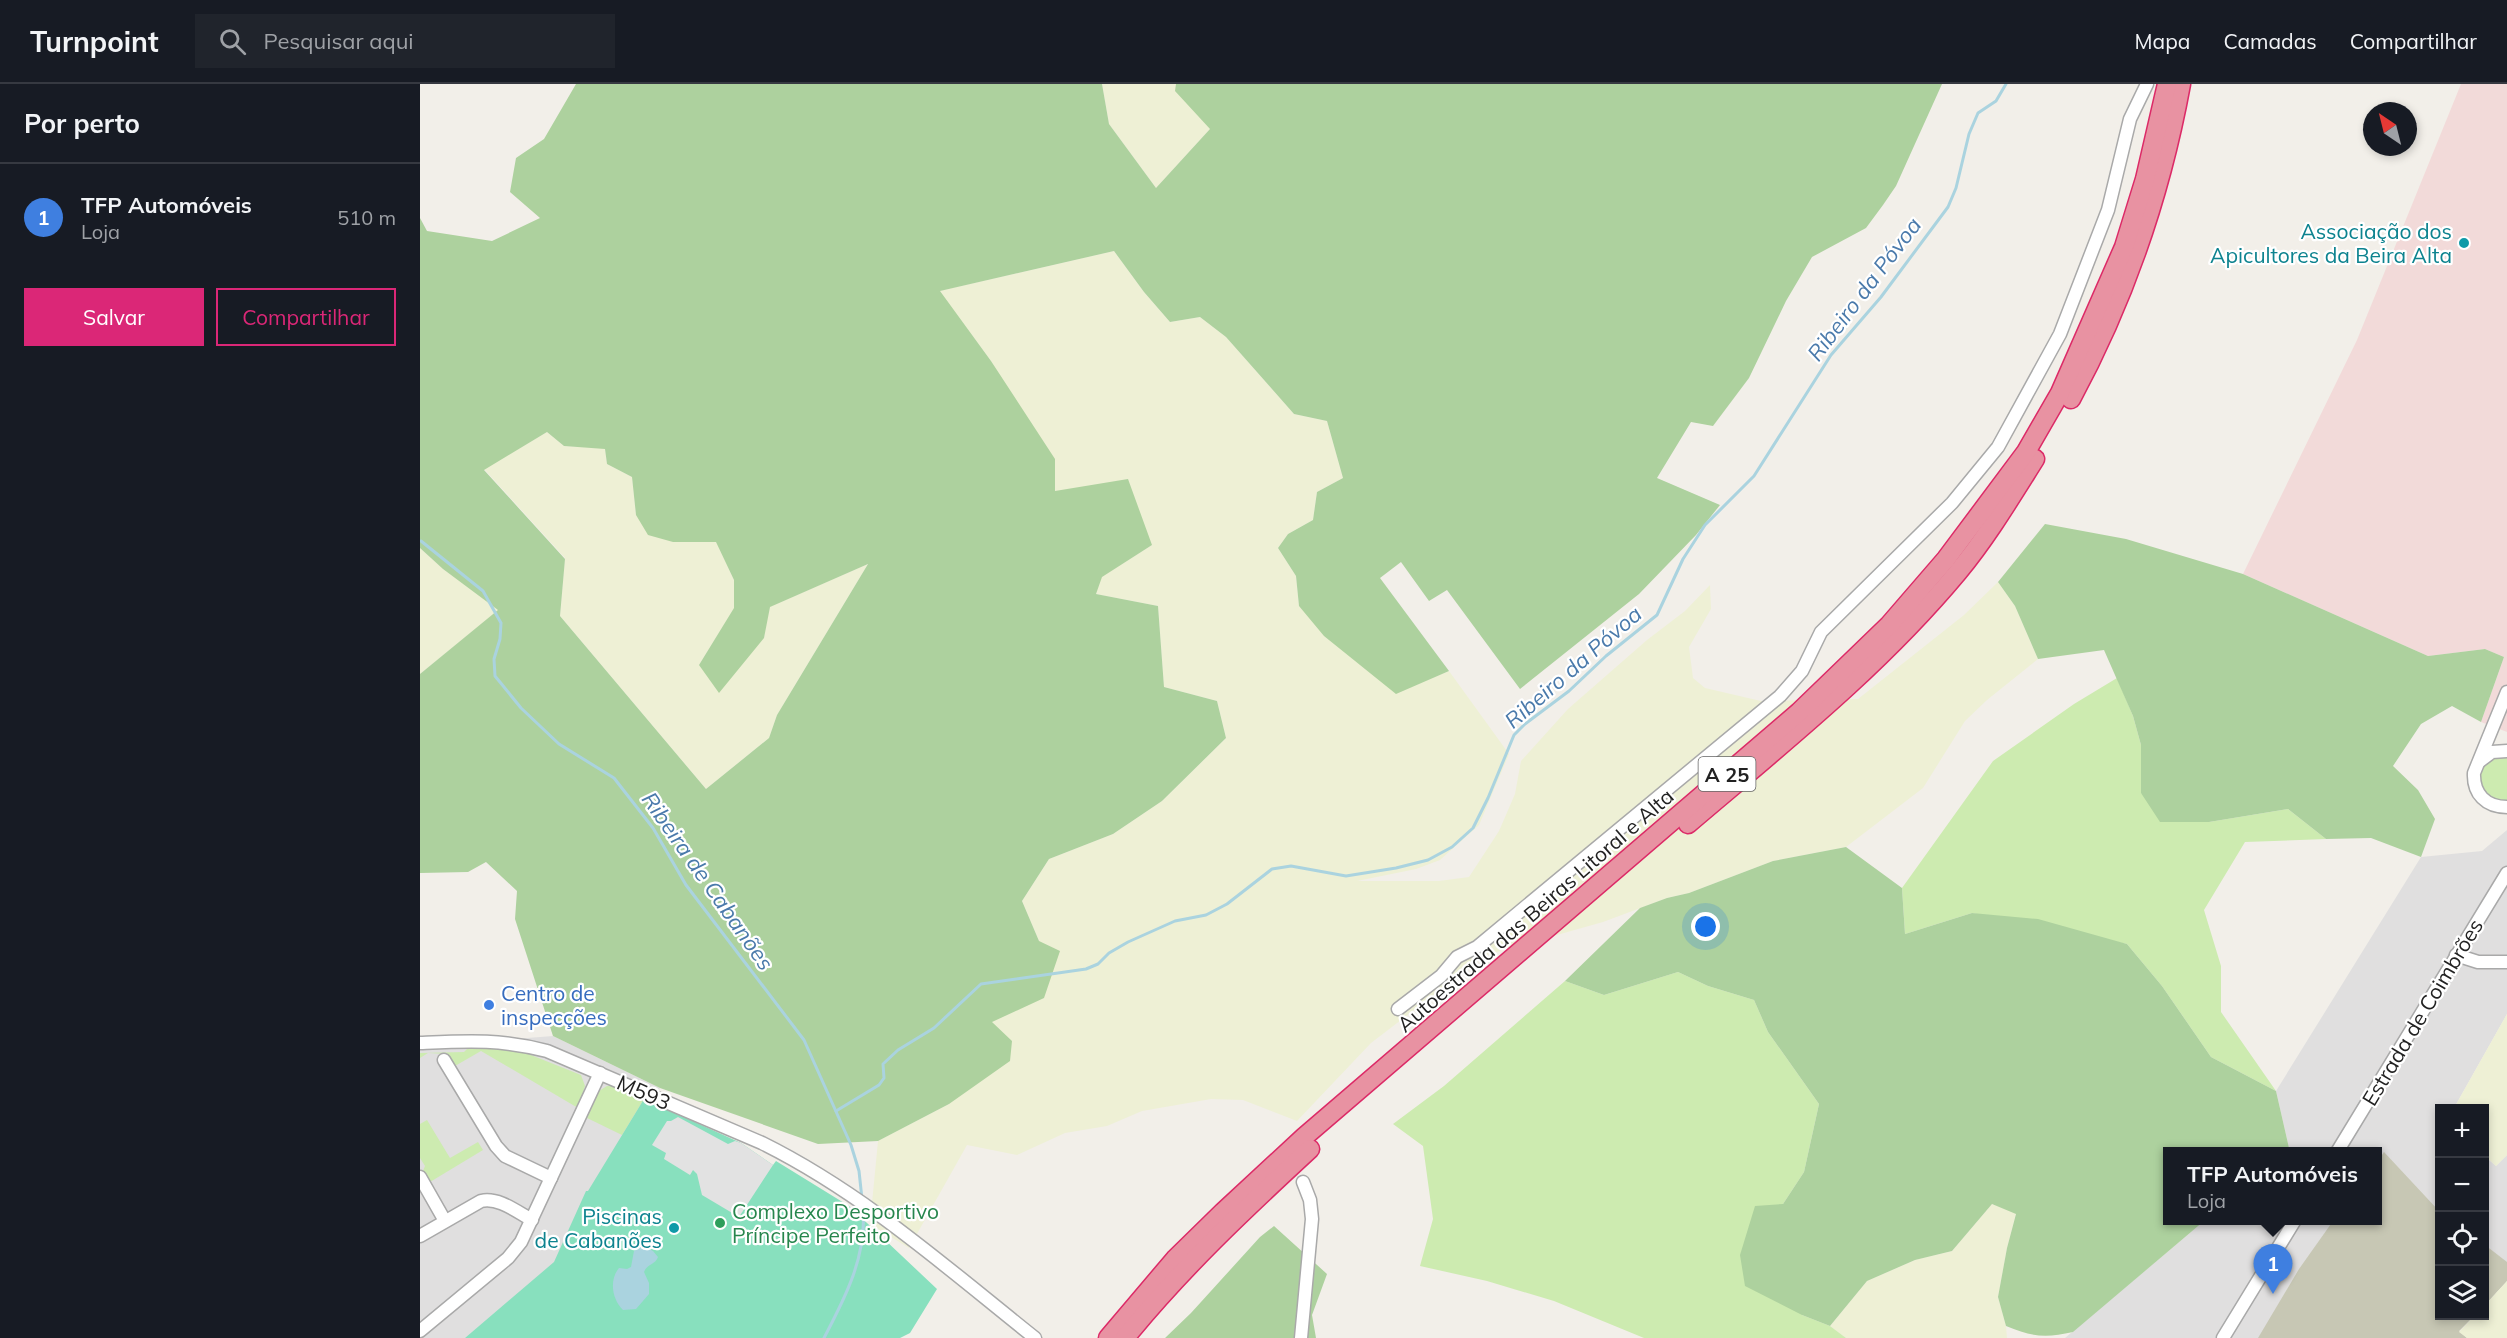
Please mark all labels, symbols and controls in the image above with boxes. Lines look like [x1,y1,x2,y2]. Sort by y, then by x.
search box [195,14,615,68]
text: Turnpoint [30,24,159,59]
icon: search [216,25,249,58]
text: Pesquisar aqui [264,27,414,55]
text: Mapa [2135,28,2190,54]
text: Camadas [2223,28,2317,54]
text: Compartilhar [2350,28,2477,54]
north arrow [2363,102,2417,156]
text: Por perto [24,107,140,140]
text: TFP Automóveis [81,191,252,219]
text: 1 [38,205,50,230]
text: 510 m [337,205,396,230]
water label: Ribeiro da Póvoa [1801,212,1927,366]
place label: Associação dos Apicultores da Beira Alta [2210,218,2452,268]
text: Loja [81,219,120,244]
marker: Associação dos Apicultores da Beira Alta [2457,236,2471,250]
button: Salvar [24,288,204,346]
button: Compartilhar [216,288,396,346]
water label: Ribeiro da Póvoa [1499,600,1647,734]
road number: A 25 [1698,757,1756,791]
street label: Autoestrada das Beiras Litoral e Alta [1391,783,1679,1037]
water label: Ribeira de Cabanões [636,786,780,976]
your location [1691,912,1720,941]
street label: Estrada de Coimbrões [2356,914,2488,1110]
place label: Centro de inspecções [501,980,607,1030]
marker: Centro de inspecções [482,998,496,1012]
street label: M593 [613,1069,675,1115]
map controls [2435,1104,2489,1320]
button: + [2435,1104,2489,1158]
popup [2163,1147,2382,1225]
button: − [2435,1158,2489,1212]
text: TFP Automóveis [2187,1160,2358,1188]
text: Loja [2187,1188,2226,1213]
place label: Complexo Desportivo Príncipe Perfeito [732,1198,939,1248]
place label: Piscinas de Cabanões [535,1203,662,1253]
button: locate [2435,1212,2489,1266]
marker: Complexo Desportivo Príncipe Perfeito [713,1216,727,1230]
marker: Piscinas de Cabanões [667,1221,681,1235]
pin: 1 [2254,1244,2292,1294]
button: layers [2435,1266,2489,1320]

